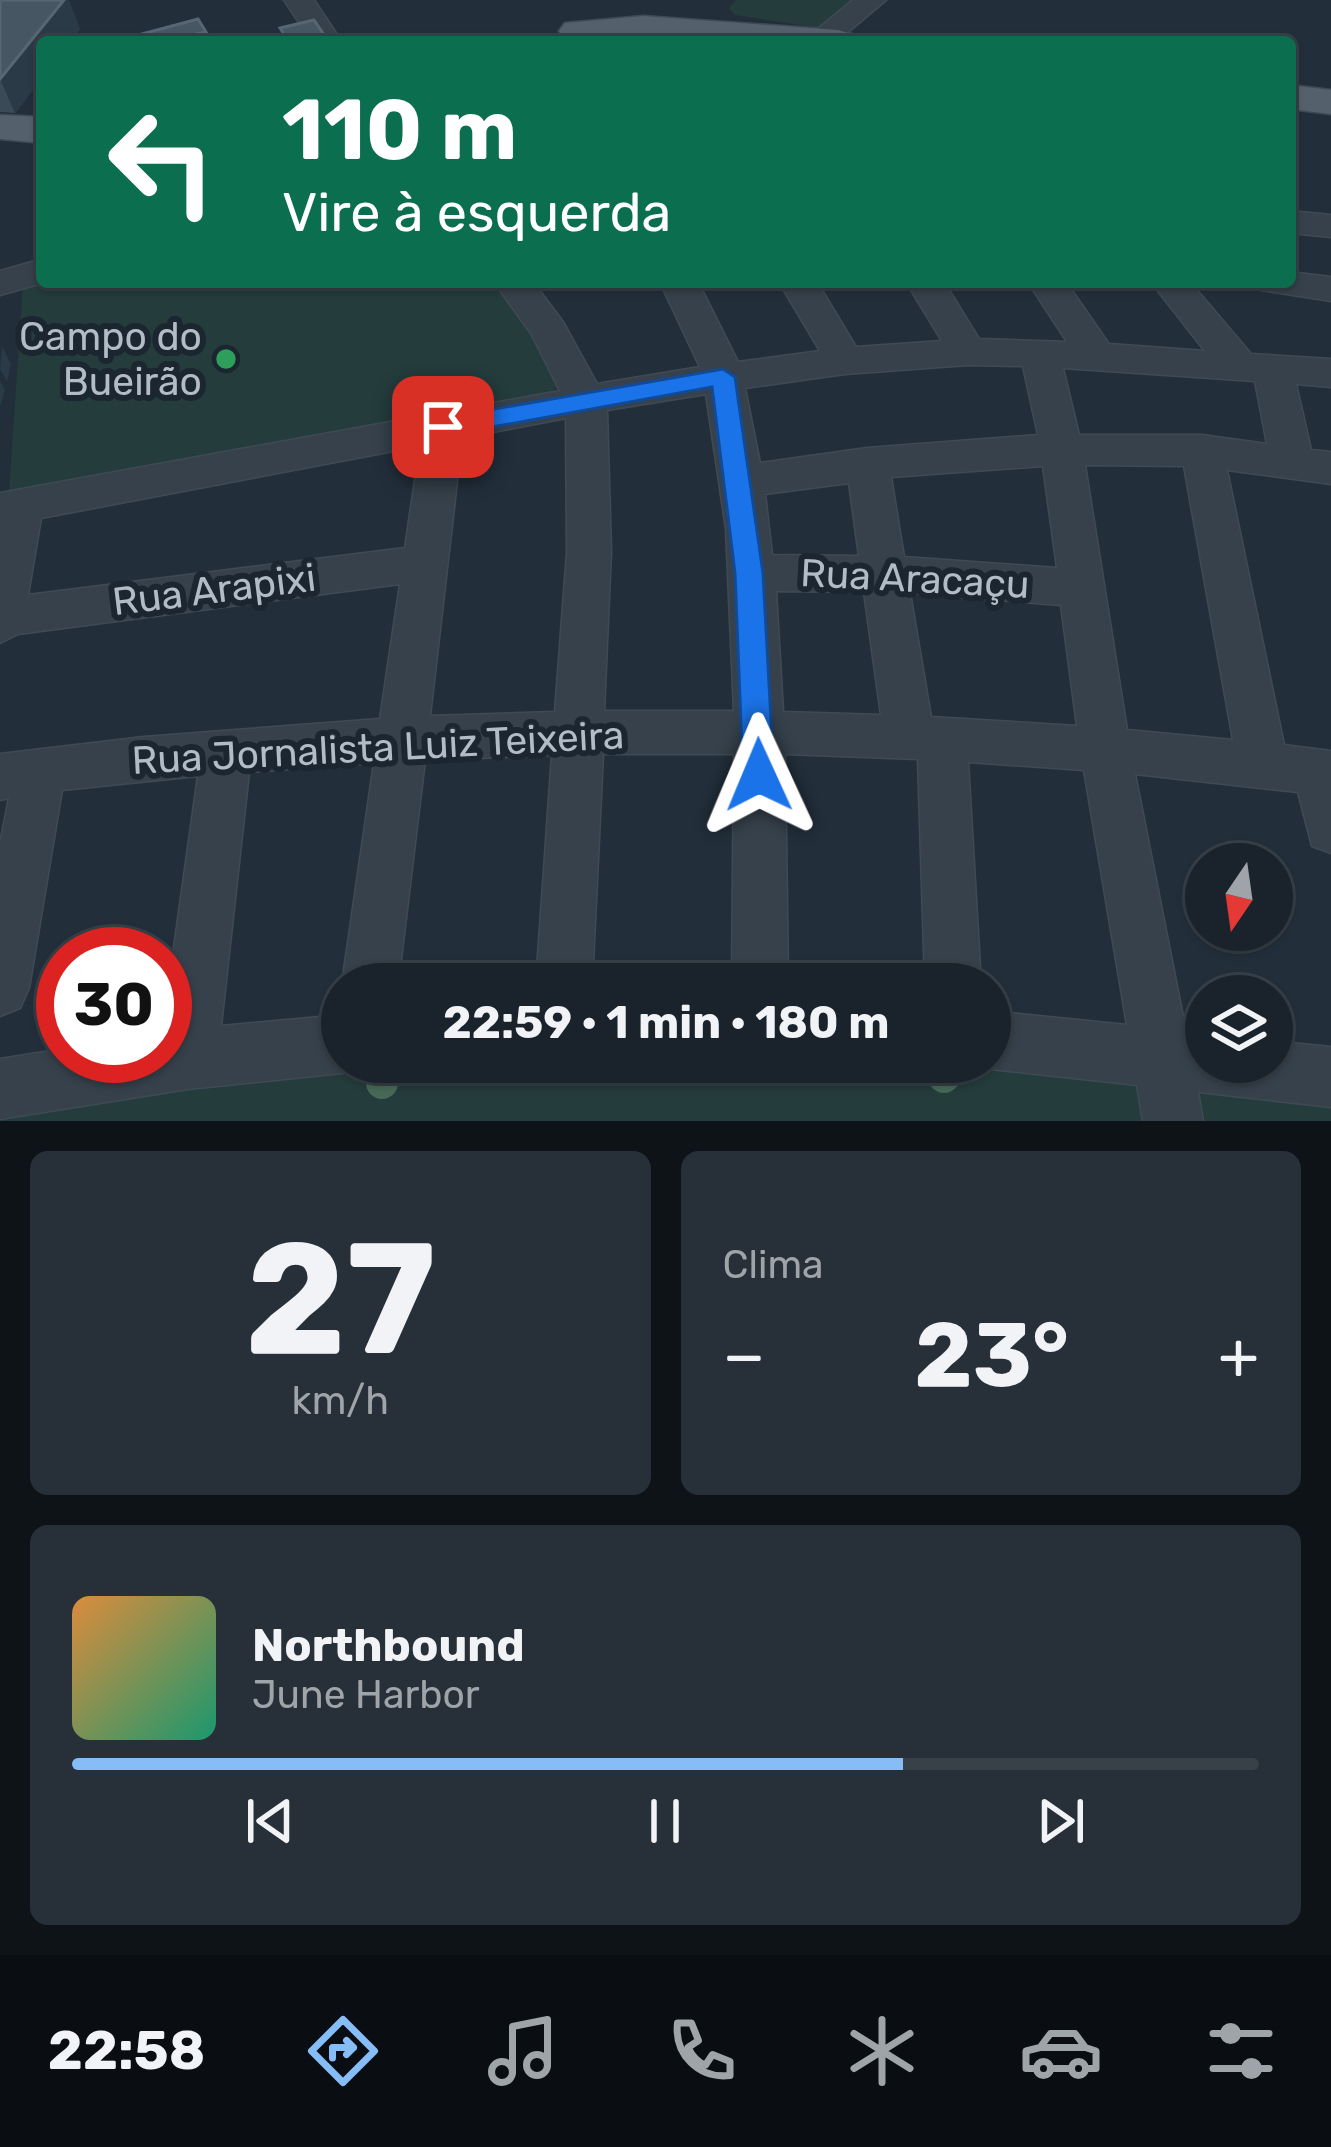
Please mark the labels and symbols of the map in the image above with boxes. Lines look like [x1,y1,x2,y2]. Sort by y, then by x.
place label: Campo do Bueirão [19,314,202,405]
marker: Campo do Bueirão [213,346,239,372]
pin [392,376,494,478]
street label: Rua Aracaçu [799,550,1031,608]
street label: Rua Arapixi [110,555,318,625]
street label: Rua Jornalista Luiz Teixeira [131,712,625,784]
position arrow [696,712,822,838]
north arrow [1185,843,1293,951]
speed limit sign: 30 [36,927,192,1083]

